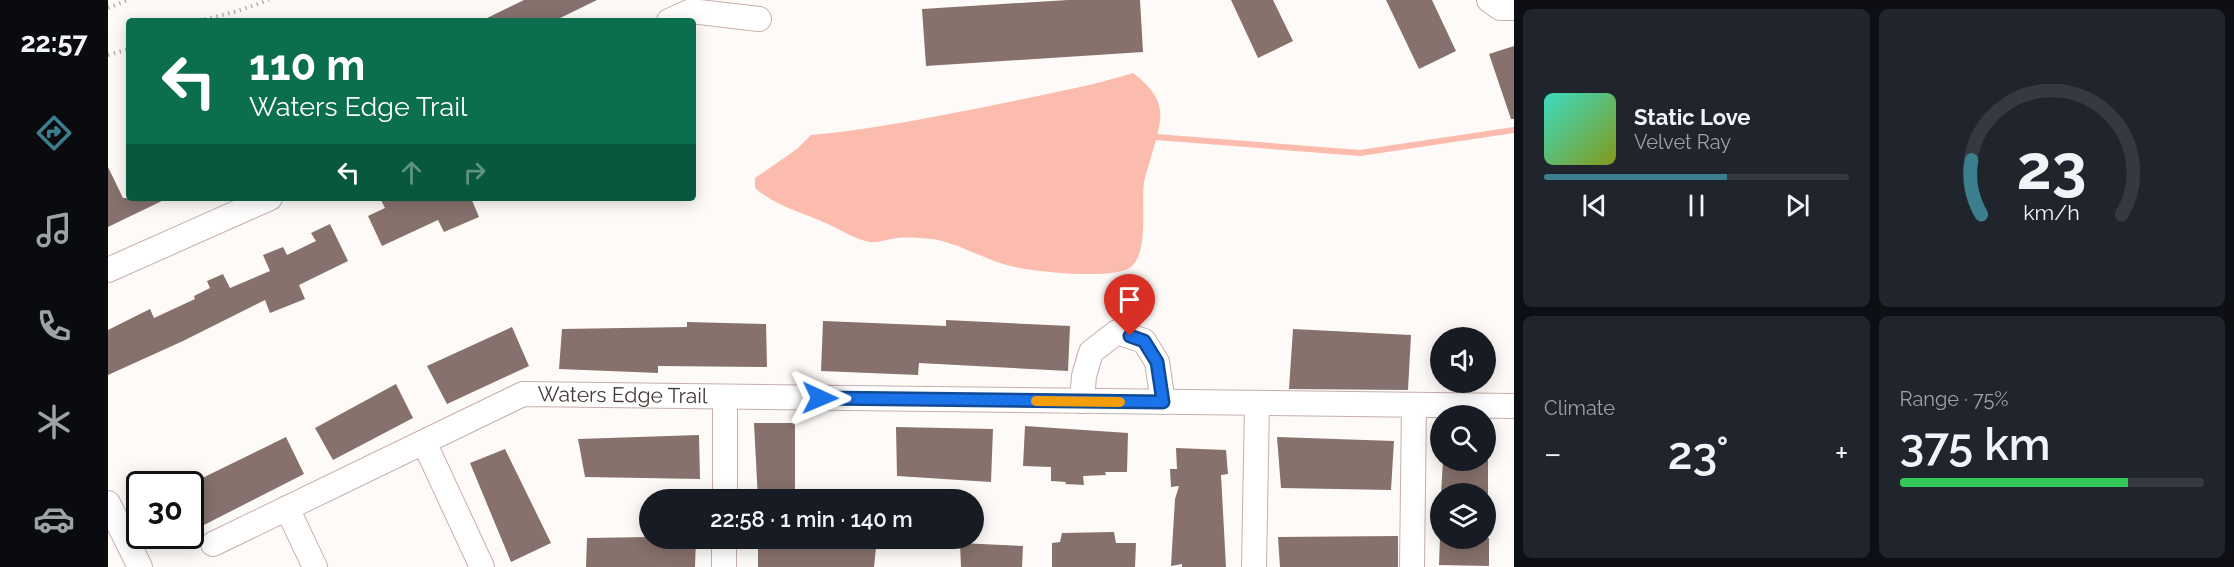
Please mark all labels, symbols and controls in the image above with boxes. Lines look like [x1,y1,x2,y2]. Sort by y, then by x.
text: 22:57 [20,27,88,58]
text: 110 m [249,41,365,90]
icon: left [150,42,228,120]
text: Waters Edge Trail [249,91,467,122]
text: Static Love [1634,104,1751,130]
icon: directions [33,112,75,154]
text: Velvet Ray [1634,130,1731,154]
text: 23 [2017,130,2087,204]
icon: left [332,156,365,189]
icon: ahead [395,156,428,189]
icon: right [458,156,491,189]
icon: previous [1578,189,1611,222]
icon: pause [1680,189,1713,222]
icon: next [1781,189,1814,222]
text: km/h [2023,200,2080,225]
icon: music [33,209,75,251]
pin [1104,274,1155,336]
icon: arrive [1113,283,1146,316]
icon: phone [33,305,75,347]
map controls [1430,327,1496,549]
button: sound [1430,327,1496,393]
position arrow [788,366,852,430]
street label: Waters Edge Trail [538,381,708,408]
text: Range · 75% [1900,387,2009,411]
text: Climate [1544,396,1615,420]
icon: climate [33,401,75,443]
button: search [1430,405,1496,471]
text: 375 km [1900,418,2051,471]
text: 23° [1668,427,1729,480]
text: − [1544,434,1562,473]
text: + [1835,434,1849,473]
speed limit sign: 30 [126,471,204,549]
button: layers [1430,483,1496,549]
icon: car [33,498,75,540]
text: 22:58 · 1 min · 140 m [710,506,913,532]

